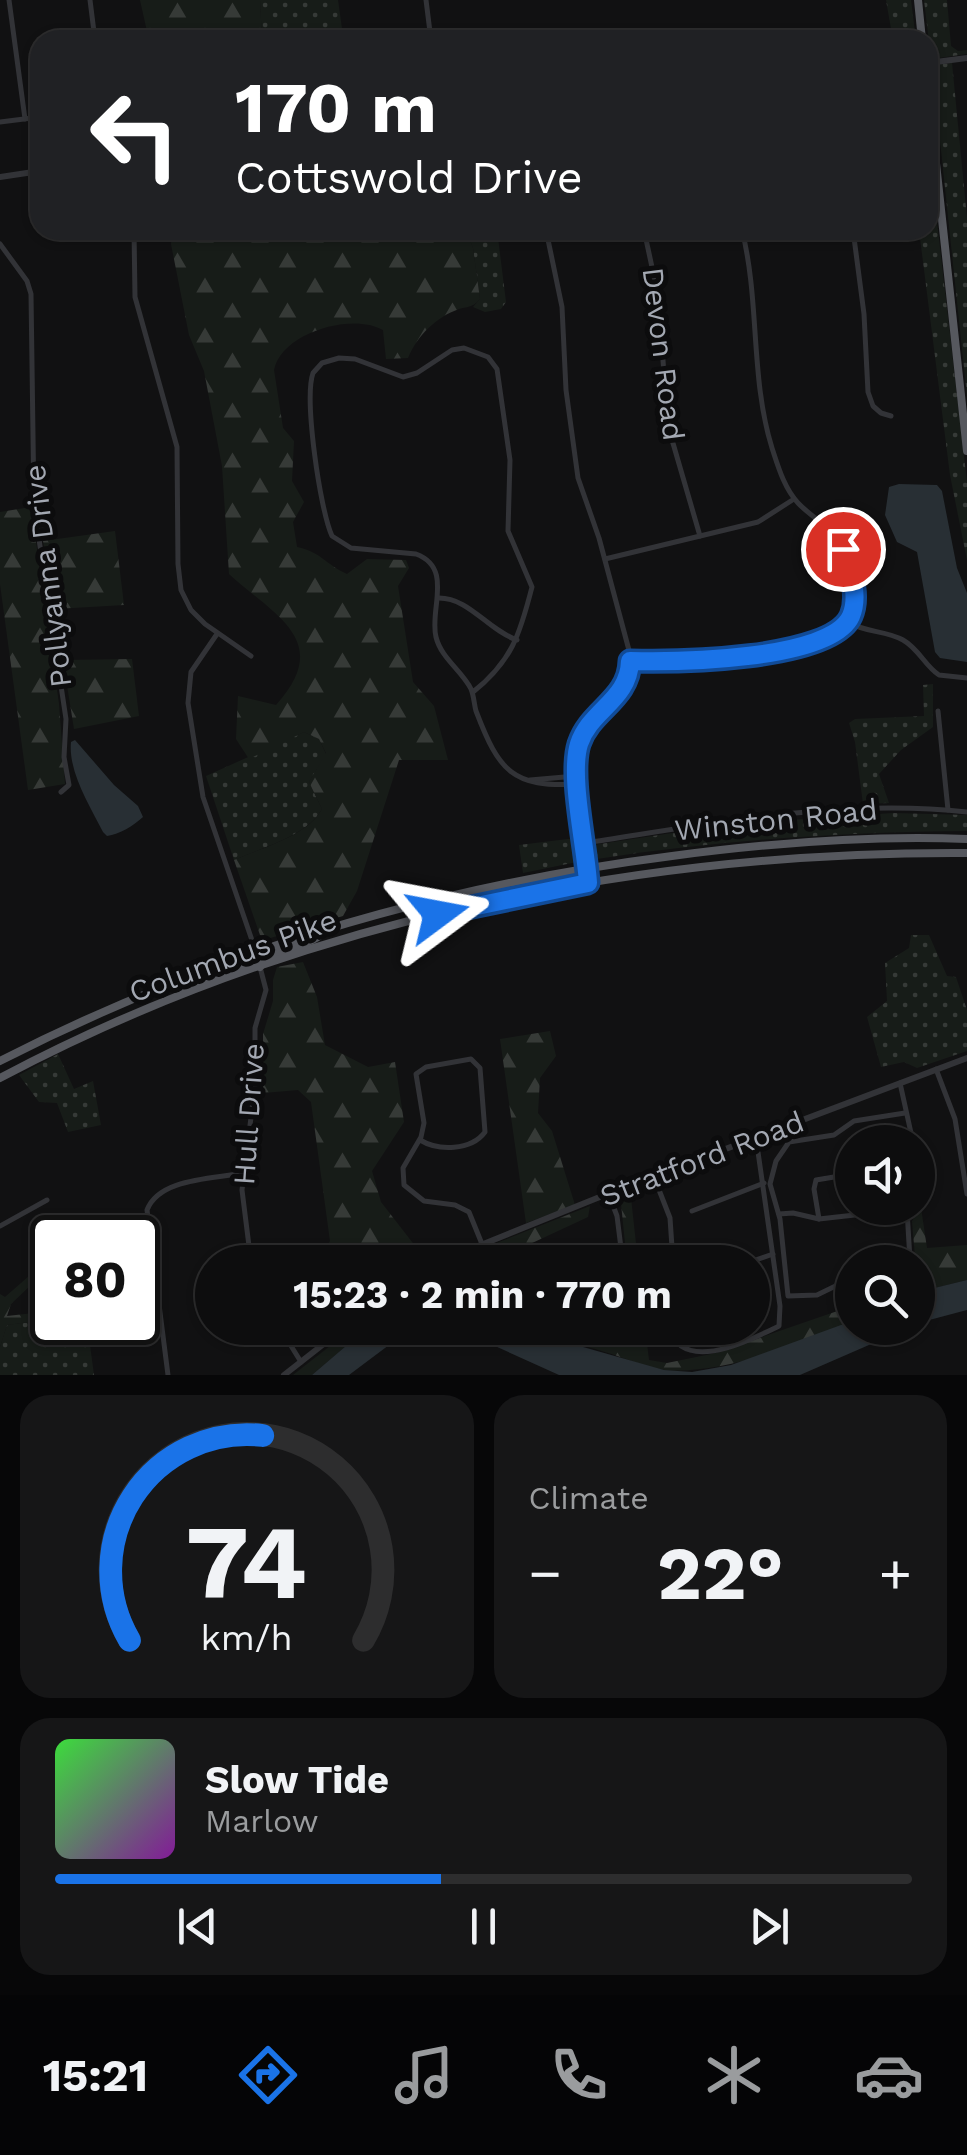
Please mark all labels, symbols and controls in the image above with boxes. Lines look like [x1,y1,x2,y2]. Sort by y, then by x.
text: 170 m [235,67,437,149]
icon: left [70,70,200,200]
text: Cottswold Drive [235,151,583,204]
street label: Devon Road [636,265,691,443]
street label: Pollyanna Drive [16,463,79,689]
pin [801,507,886,592]
icon: arrive [816,522,871,577]
street label: Winston Road [673,791,879,848]
position arrow [386,862,490,966]
street label: Columbus Pike [124,902,341,1009]
street label: Hull Drive [226,1042,271,1186]
street label: Stratford Road [595,1104,809,1213]
map controls [835,1125,935,1345]
button: sound [835,1125,935,1225]
speed limit sign: 80 [30,1215,160,1345]
button: search [835,1245,935,1345]
text: 15:23 · 2 min · 770 m [293,1273,672,1317]
text: Climate [529,1479,649,1517]
text: 74 [186,1501,308,1623]
text: 22° [657,1529,784,1617]
text: − [529,1541,562,1605]
text: + [879,1541,912,1605]
text: km/h [201,1617,293,1659]
text: Slow Tide [205,1758,389,1802]
text: Marlow [205,1802,319,1840]
icon: previous [170,1899,225,1954]
icon: pause [456,1899,511,1954]
icon: next [742,1899,797,1954]
icon: directions [233,2040,303,2110]
icon: music [389,2040,459,2110]
icon: phone [544,2040,614,2110]
icon: climate [699,2040,769,2110]
icon: car [854,2040,924,2110]
text: 15:21 [43,2049,148,2102]

